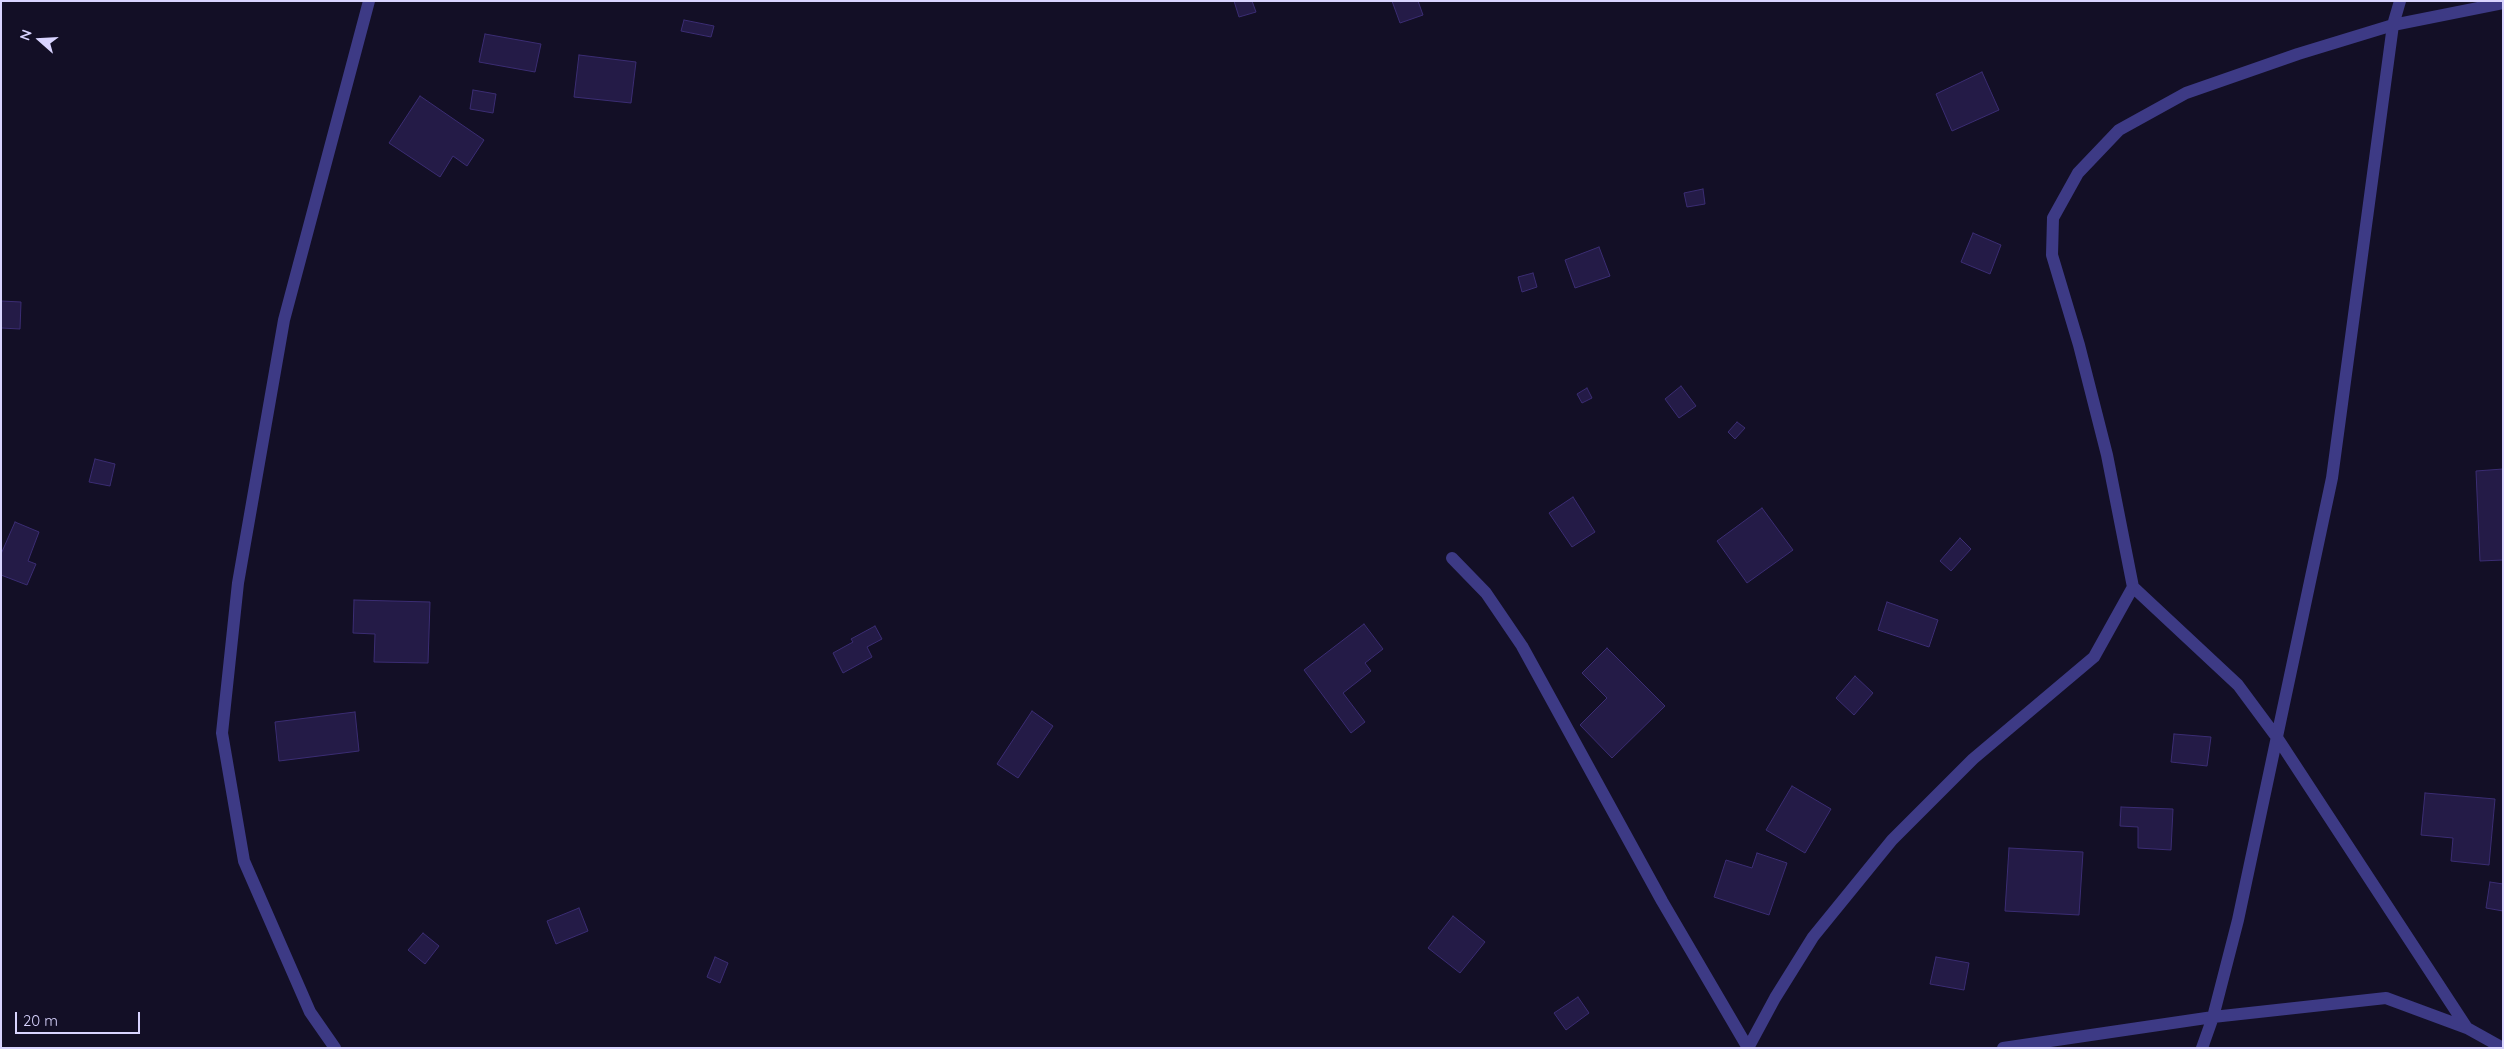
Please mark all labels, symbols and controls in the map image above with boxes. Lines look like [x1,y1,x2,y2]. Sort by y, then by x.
north arrow [15,15,65,65]
text: N [16,27,36,43]
scale bar [18,1002,142,1034]
text: 20 m [23,1011,58,1030]

